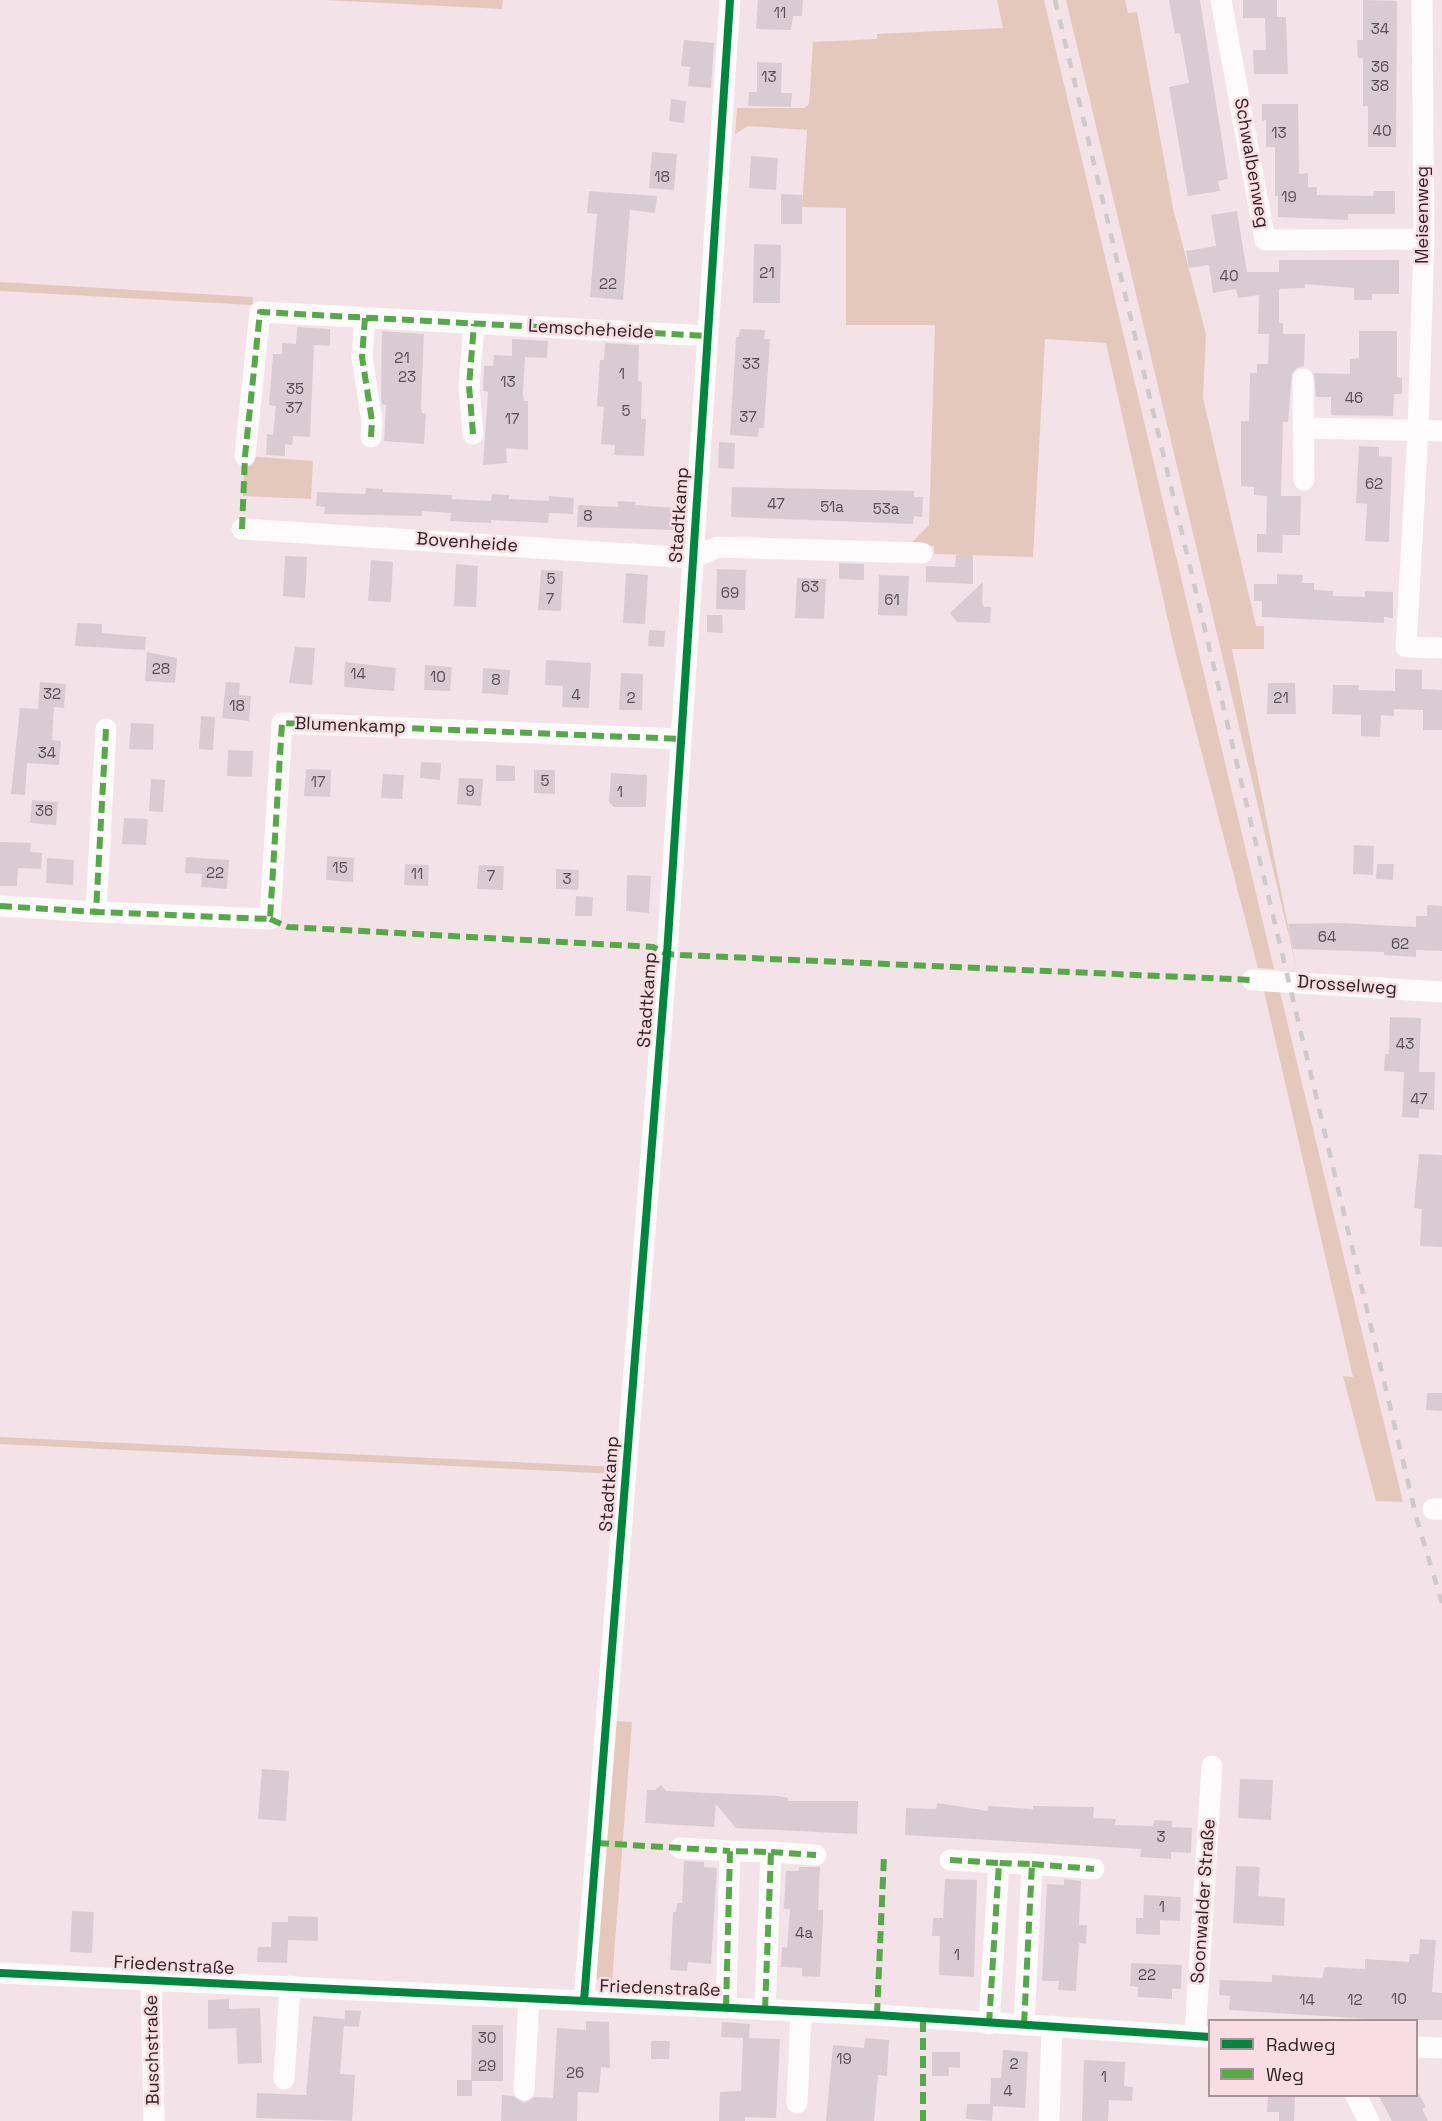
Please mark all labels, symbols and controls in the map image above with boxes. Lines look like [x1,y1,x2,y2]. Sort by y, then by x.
house number: 11 [774,5,786,23]
house number: 34 [1371,21,1389,39]
house number: 36 [1371,59,1389,77]
house number: 13 [761,69,777,87]
house number: 38 [1371,78,1389,96]
street label: Schwalbenweg [1229,96,1273,230]
house number: 40 [1373,123,1391,141]
house number: 13 [1271,125,1287,143]
street label: Meisenweg [1412,166,1434,264]
house number: 18 [654,169,670,187]
house number: 19 [1281,189,1297,207]
house number: 21 [759,265,775,283]
house number: 40 [1220,268,1238,286]
house number: 22 [599,276,617,294]
street label: Lemscheheide [527,316,655,344]
house number: 21 [394,350,410,368]
house number: 33 [742,356,760,374]
house number: 1 [619,366,625,384]
house number: 23 [398,369,416,387]
house number: 13 [500,374,516,392]
house number: 35 [286,381,304,399]
house number: 46 [1345,390,1363,408]
house number: 37 [285,400,303,418]
house number: 5 [622,403,630,421]
house number: 37 [739,409,757,427]
house number: 17 [505,411,519,429]
street label: Stadtkamp [666,466,694,564]
house number: 62 [1365,476,1383,494]
house number: 47 [767,496,785,514]
house number: 51a [820,499,844,517]
house number: 53a [873,501,899,519]
house number: 8 [583,508,593,526]
street label: Bovenheide [415,529,519,557]
house number: 5 [547,571,555,589]
house number: 63 [801,579,819,597]
house number: 69 [721,585,739,603]
house number: 7 [546,591,554,609]
house number: 61 [884,592,900,610]
house number: 28 [152,661,170,679]
house number: 14 [350,666,366,684]
house number: 10 [430,669,446,687]
house number: 8 [491,672,501,690]
house number: 32 [43,686,61,704]
house number: 4 [571,687,581,705]
house number: 2 [626,690,636,708]
house number: 21 [1273,690,1289,708]
house number: 18 [229,698,245,716]
street label: Blumenkamp [294,713,406,739]
house number: 34 [38,745,56,763]
house number: 5 [541,773,549,791]
house number: 17 [311,774,325,792]
house number: 9 [465,783,475,801]
house number: 1 [617,784,623,802]
house number: 36 [35,803,53,821]
house number: 15 [332,860,348,878]
house number: 22 [206,865,224,883]
house number: 11 [411,866,423,884]
house number: 7 [487,868,495,886]
house number: 3 [562,871,572,889]
house number: 64 [1318,929,1336,947]
house number: 62 [1391,936,1409,954]
street label: Stadtkamp [634,951,662,1049]
street label: Drosselweg [1296,972,1398,1000]
house number: 43 [1396,1036,1414,1054]
house number: 47 [1410,1091,1428,1109]
street label: Stadtkamp [596,1435,624,1533]
street label: Soonwalder Straße [1187,1818,1221,1984]
house number: 3 [1156,1829,1166,1847]
house number: 1 [1159,1899,1165,1917]
house number: 4a [795,1925,813,1943]
house number: 1 [954,1947,960,1965]
street label: Friedenstraße [113,1952,235,1980]
house number: 22 [1138,1967,1156,1985]
street label: Friedenstraße [599,1976,721,2002]
house number: 10 [1391,1991,1407,2009]
house number: 14 [1299,1992,1315,2010]
house number: 12 [1347,1992,1363,2010]
street label: Buschstraße [141,1995,165,2105]
legend [1208,2019,1418,2097]
house number: 30 [478,2030,496,2048]
text: Radweg [1266,2033,1336,2056]
house number: 19 [836,2051,852,2069]
house number: 2 [1009,2056,1019,2074]
house number: 29 [478,2058,496,2076]
text: Weg [1266,2063,1304,2086]
house number: 26 [566,2065,584,2083]
house number: 1 [1101,2069,1107,2087]
house number: 4 [1003,2083,1013,2101]

